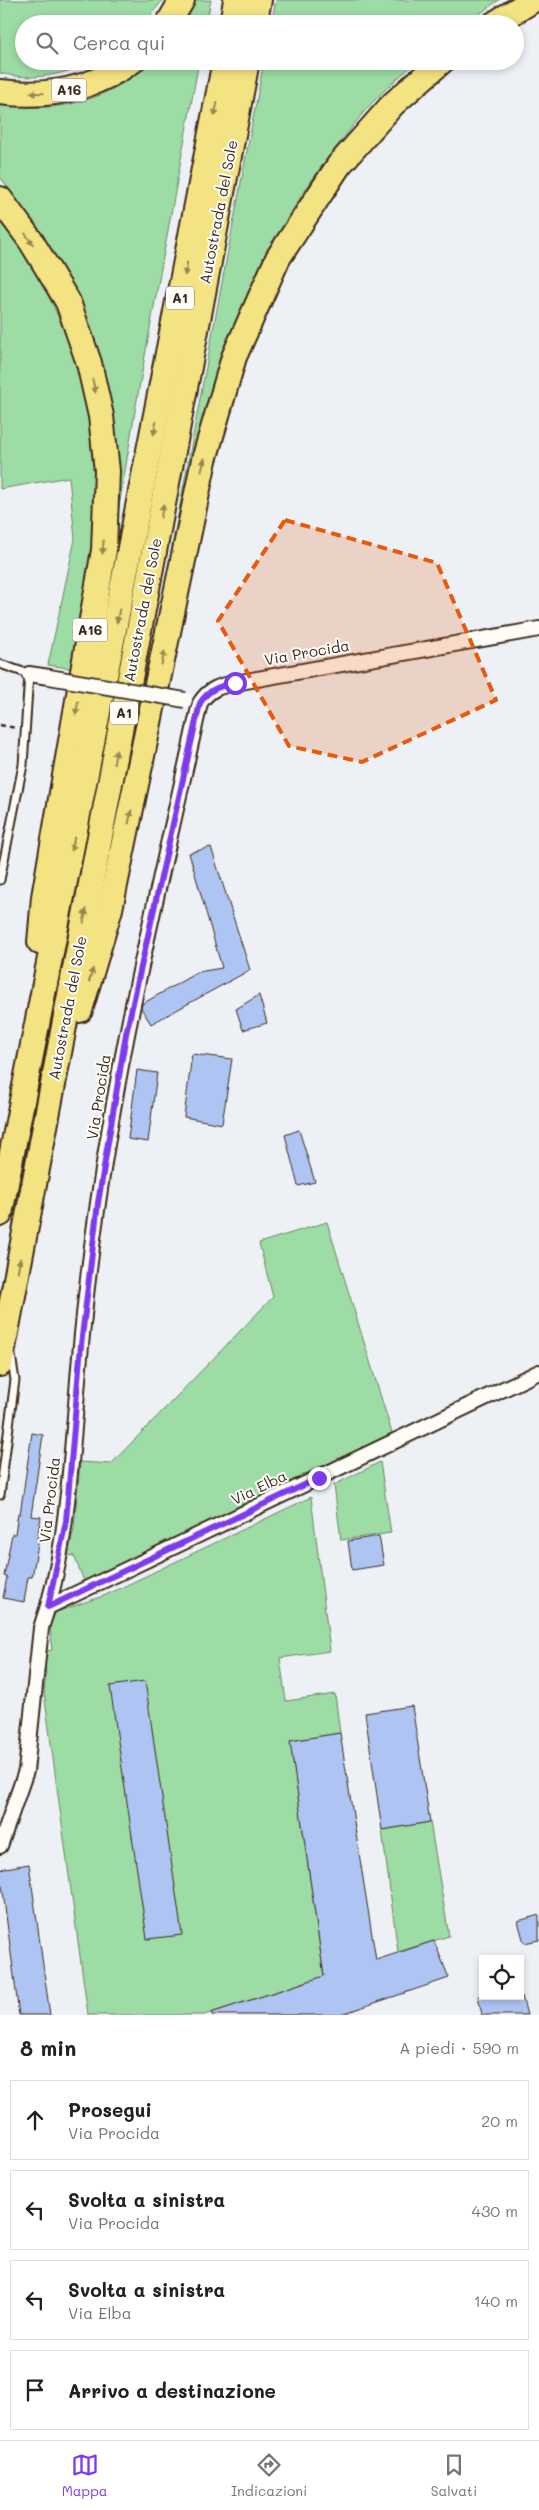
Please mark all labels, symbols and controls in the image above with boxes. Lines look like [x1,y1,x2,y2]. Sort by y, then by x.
search box [15,15,524,70]
icon: search [33,29,61,57]
text: Cerca qui [73,30,165,55]
road number: A16 [52,78,86,102]
one-way arrow [29,89,45,97]
one-way arrow [211,102,219,118]
street label: Autostrada del Sole [194,138,242,286]
one-way arrow [24,232,34,246]
one-way arrow [181,261,189,277]
road number: A1 [166,286,194,310]
one-way arrow [90,379,98,394]
one-way arrow [150,421,158,437]
one-way arrow [199,457,207,472]
one-way arrow [158,503,166,518]
street label: Autostrada del Sole [118,536,166,684]
one-way arrow [99,540,107,556]
one-way arrow [114,608,122,623]
road number: A16 [72,618,108,642]
street label: Via Procida [263,635,351,669]
one-way arrow [159,650,167,666]
route start [224,672,247,695]
one-way arrow [72,700,80,716]
road number: A1 [110,701,138,724]
one-way arrow [112,748,120,764]
one-way arrow [126,809,134,825]
one-way arrow [69,836,77,852]
one-way arrow [81,909,89,924]
street label: Autostrada del Sole [43,934,91,1082]
one-way arrow [88,968,96,983]
street label: Via Procida [81,1053,115,1141]
one-way arrow [15,1257,23,1273]
street label: Via Procida [34,1456,64,1544]
street label: Via Elba [227,1465,290,1509]
route end [308,1467,331,1490]
map controls [479,1955,524,2000]
button: locate [479,1955,524,2000]
text: 8 min [20,2034,76,2061]
text: A piedi · 590 m [399,2037,519,2058]
text: Prosegui [68,2097,152,2122]
icon: ahead [21,2106,49,2134]
text: 20 m [481,2110,518,2131]
text: Via Procida [68,2122,160,2143]
text: Svolta a sinistra [68,2187,225,2212]
icon: left [21,2196,49,2224]
text: 430 m [471,2200,518,2221]
text: Via Procida [68,2212,160,2233]
text: Svolta a sinistra [68,2277,225,2302]
icon: left [21,2286,49,2314]
text: 140 m [474,2290,518,2311]
text: Via Elba [68,2302,132,2323]
icon: arrive [21,2376,49,2404]
text: Arrivo a destinazione [68,2378,276,2403]
tab: Mappa [62,2451,108,2500]
tab: Indicazioni [231,2451,307,2500]
tab: Salvati [431,2451,477,2500]

